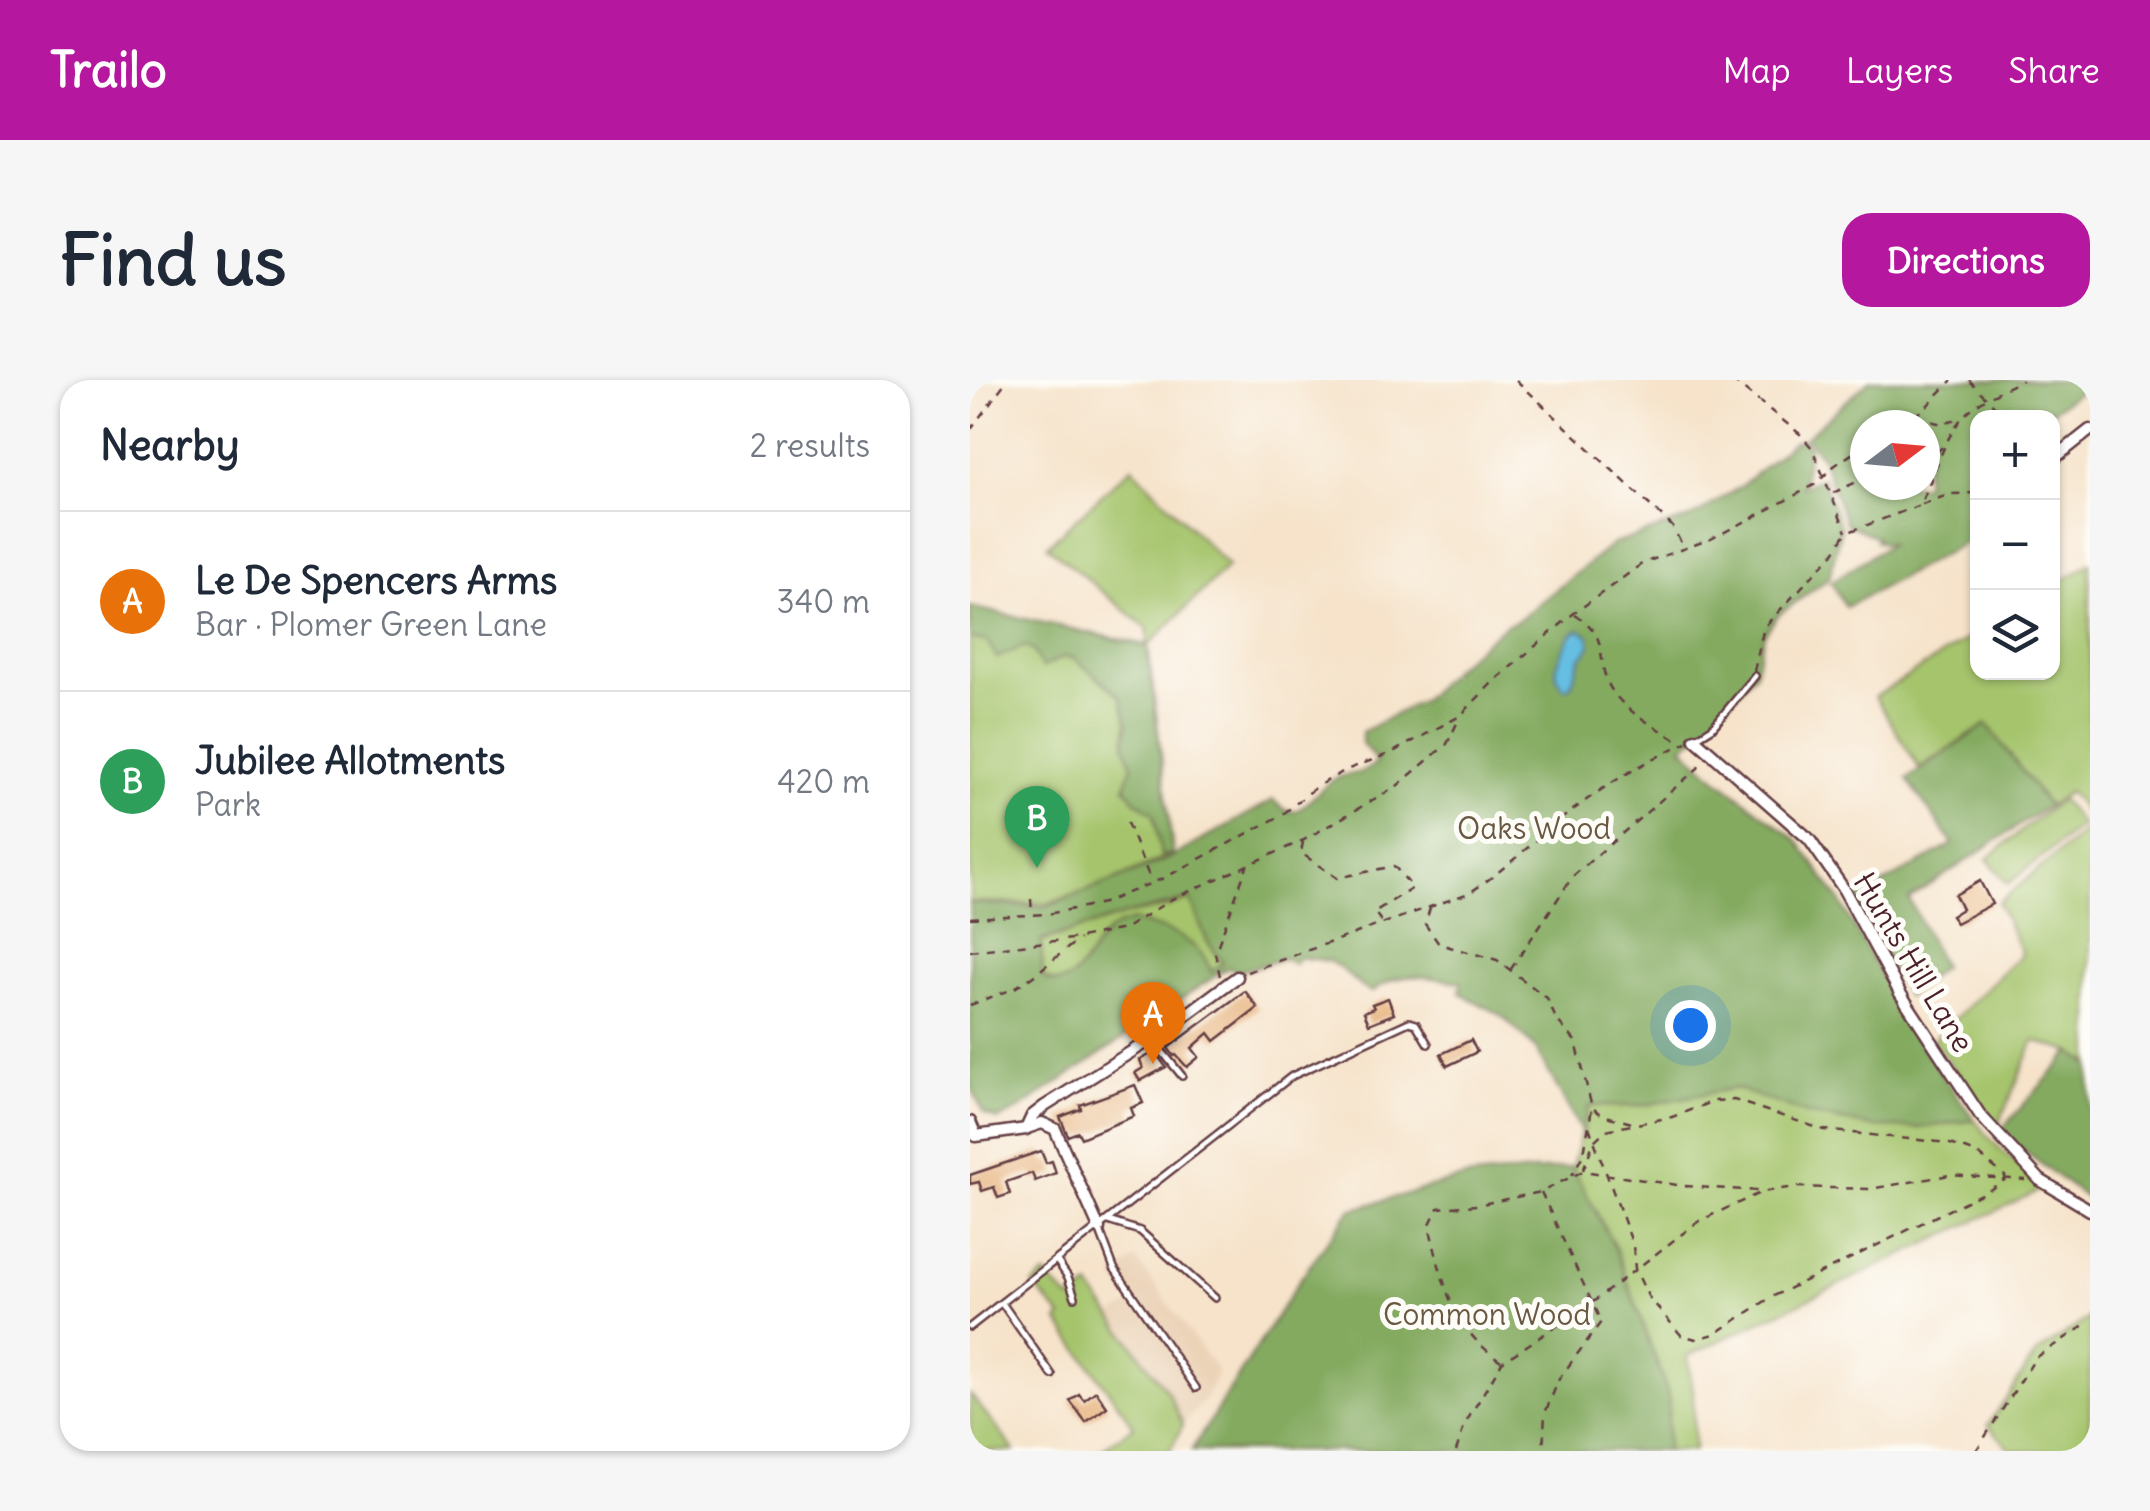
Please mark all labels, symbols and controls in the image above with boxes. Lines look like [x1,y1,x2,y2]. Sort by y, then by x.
text: Trailo [50,40,167,100]
text: Map [1723,48,1791,92]
text: Layers [1846,48,1953,92]
text: Share [2008,48,2100,92]
button: Directions [1842,213,2090,307]
text: Find us [60,216,286,304]
north arrow [1850,410,1940,500]
map controls [1970,410,2060,680]
button: + [1970,410,2060,500]
text: Nearby [100,419,239,471]
text: 2 results [750,425,870,466]
button: − [1970,500,2060,590]
text: Le De Spencers Arms [195,557,557,604]
text: A [122,581,143,622]
text: 340 m [777,581,870,622]
button: layers [1970,590,2060,680]
text: Bar · Plomer Green Lane [195,604,547,645]
text: Jubilee Allotments [195,737,505,784]
text: B [122,761,143,802]
text: 420 m [777,761,870,802]
text: Park [195,784,261,825]
pin: B [1004,786,1070,868]
park label: Oaks Wood [1457,809,1611,847]
street label: Hunts Hill Lane [1846,865,1982,1059]
pin: A [1120,982,1186,1064]
your location [1665,1000,1716,1051]
park label: Common Wood [1383,1295,1591,1333]

